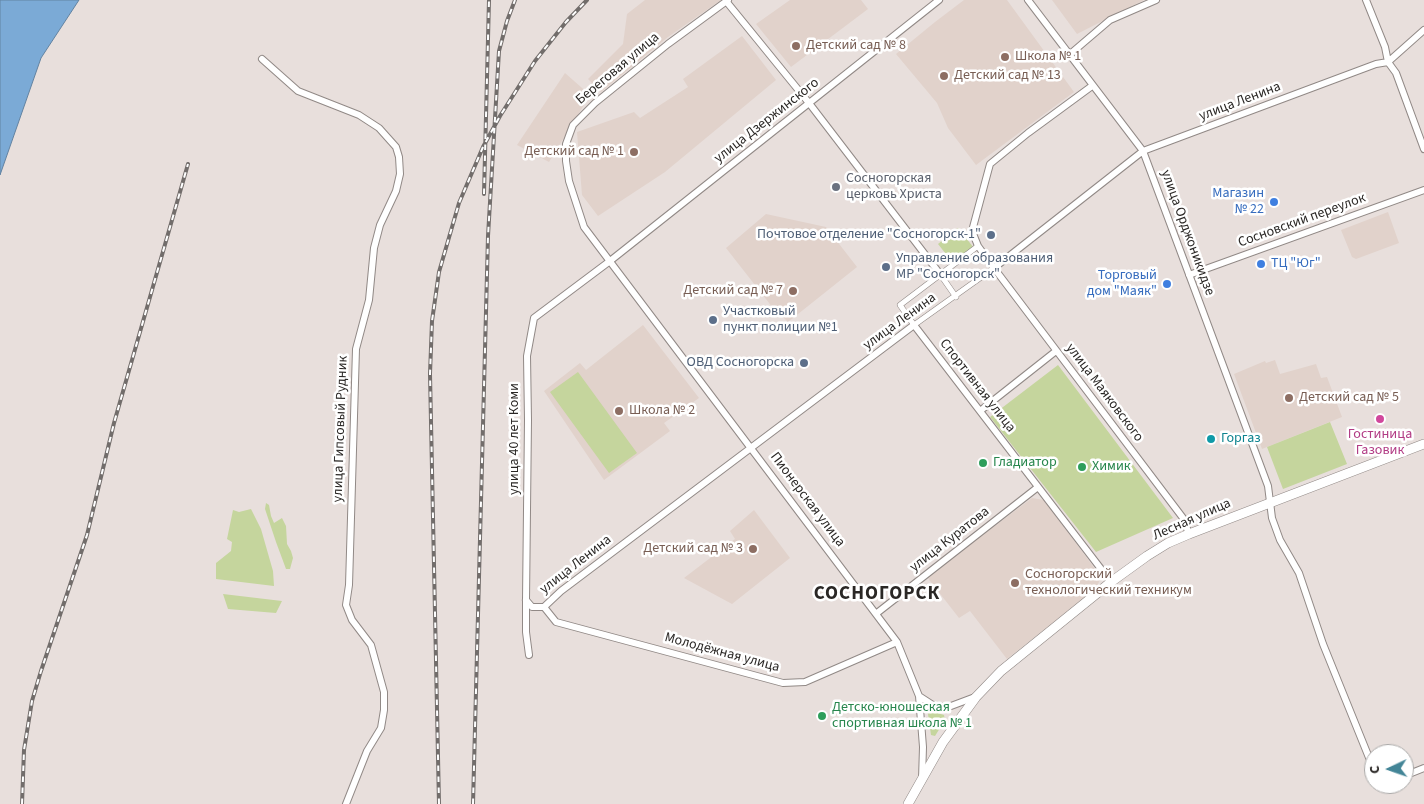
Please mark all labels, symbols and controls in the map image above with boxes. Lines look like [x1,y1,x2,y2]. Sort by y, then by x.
street label: Береговая улица [573,29,663,109]
place label: Детский сад № 8 [806,38,906,54]
marker: Детский сад № 8 [790,40,802,52]
place label: Школа № 1 [1015,49,1081,65]
marker: Школа № 1 [999,51,1011,63]
place label: Детский сад № 13 [954,68,1061,84]
marker: Детский сад № 13 [938,70,950,82]
street label: улица Дзержинского [711,75,823,167]
street label: улица Ленина [1197,79,1283,125]
place label: Детский сад № 1 [524,144,624,160]
marker: Детский сад № 1 [628,146,640,158]
street label: улица Орджоникидзе [1156,168,1218,298]
place label: Сосногорская церковь Христа [846,171,942,203]
marker: Сосногорская церковь Христа [830,181,842,193]
place label: Магазин № 22 [1212,186,1264,218]
street label: Сосновский переулок [1236,190,1368,252]
marker: Магазин № 22 [1268,196,1280,208]
place label: Почтовое отделение "Сосногорск-1" [757,227,981,243]
marker: Почтовое отделение "Сосногорск-1" [985,229,997,241]
place label: Управление образования МР "Сосногорск" [896,251,1053,284]
place label: ТЦ "Юг" [1271,256,1321,272]
marker: ТЦ "Юг" [1255,258,1267,270]
marker: Управление образования МР "Сосногорск" [880,261,892,273]
place label: Торговый дом "Маяк" [1087,268,1157,300]
marker: Торговый дом "Маяк" [1161,278,1173,290]
place label: Детский сад № 7 [683,283,783,299]
marker: Детский сад № 7 [787,285,799,297]
street label: улица Ленина [860,290,940,354]
place label: Участковый пункт полиции №1 [723,304,838,336]
marker: Участковый пункт полиции №1 [707,314,719,326]
street label: Спортивная улица [935,336,1019,436]
street label: улица Маяковского [1062,341,1146,445]
street label: улица Гипсовый Рудник [330,355,352,503]
place label: ОВД Сосногорска [687,355,794,371]
marker: ОВД Сосногорска [798,357,810,369]
street label: улица 40 лет Коми [507,383,523,495]
place label: Детский сад № 5 [1299,390,1399,406]
marker: Детский сад № 5 [1283,392,1295,404]
place label: Школа № 2 [629,403,695,419]
marker: Школа № 2 [613,405,625,417]
marker: Гостиница Газовик [1374,413,1386,425]
place label: Гостиница Газовик [1348,427,1412,460]
place label: Горгаз [1221,431,1261,447]
marker: Горгаз [1205,433,1217,445]
street label: Пионерская улица [766,449,848,551]
place label: Гладиатор [993,455,1057,471]
marker: Гладиатор [977,457,989,469]
place label: Химик [1092,459,1131,475]
marker: Химик [1076,461,1088,473]
street label: Лесная улица [1150,495,1234,545]
street label: улица Куратова [907,504,993,576]
street label: улица Ленина [537,532,615,598]
place label: Детский сад № 3 [643,541,743,557]
marker: Детский сад № 3 [747,543,759,555]
place label: Сосногорский технологический техникум [1025,567,1192,600]
marker: Сосногорский технологический техникум [1009,577,1021,589]
district label: СОСНОГОРСК [812,584,942,606]
street label: Молодёжная улица [663,630,781,676]
place label: Детско-юношеская спортивная школа № 1 [832,700,972,732]
marker: Детско-юношеская спортивная школа № 1 [816,710,828,722]
north arrow [1364,744,1414,794]
text: С [1365,765,1385,774]

